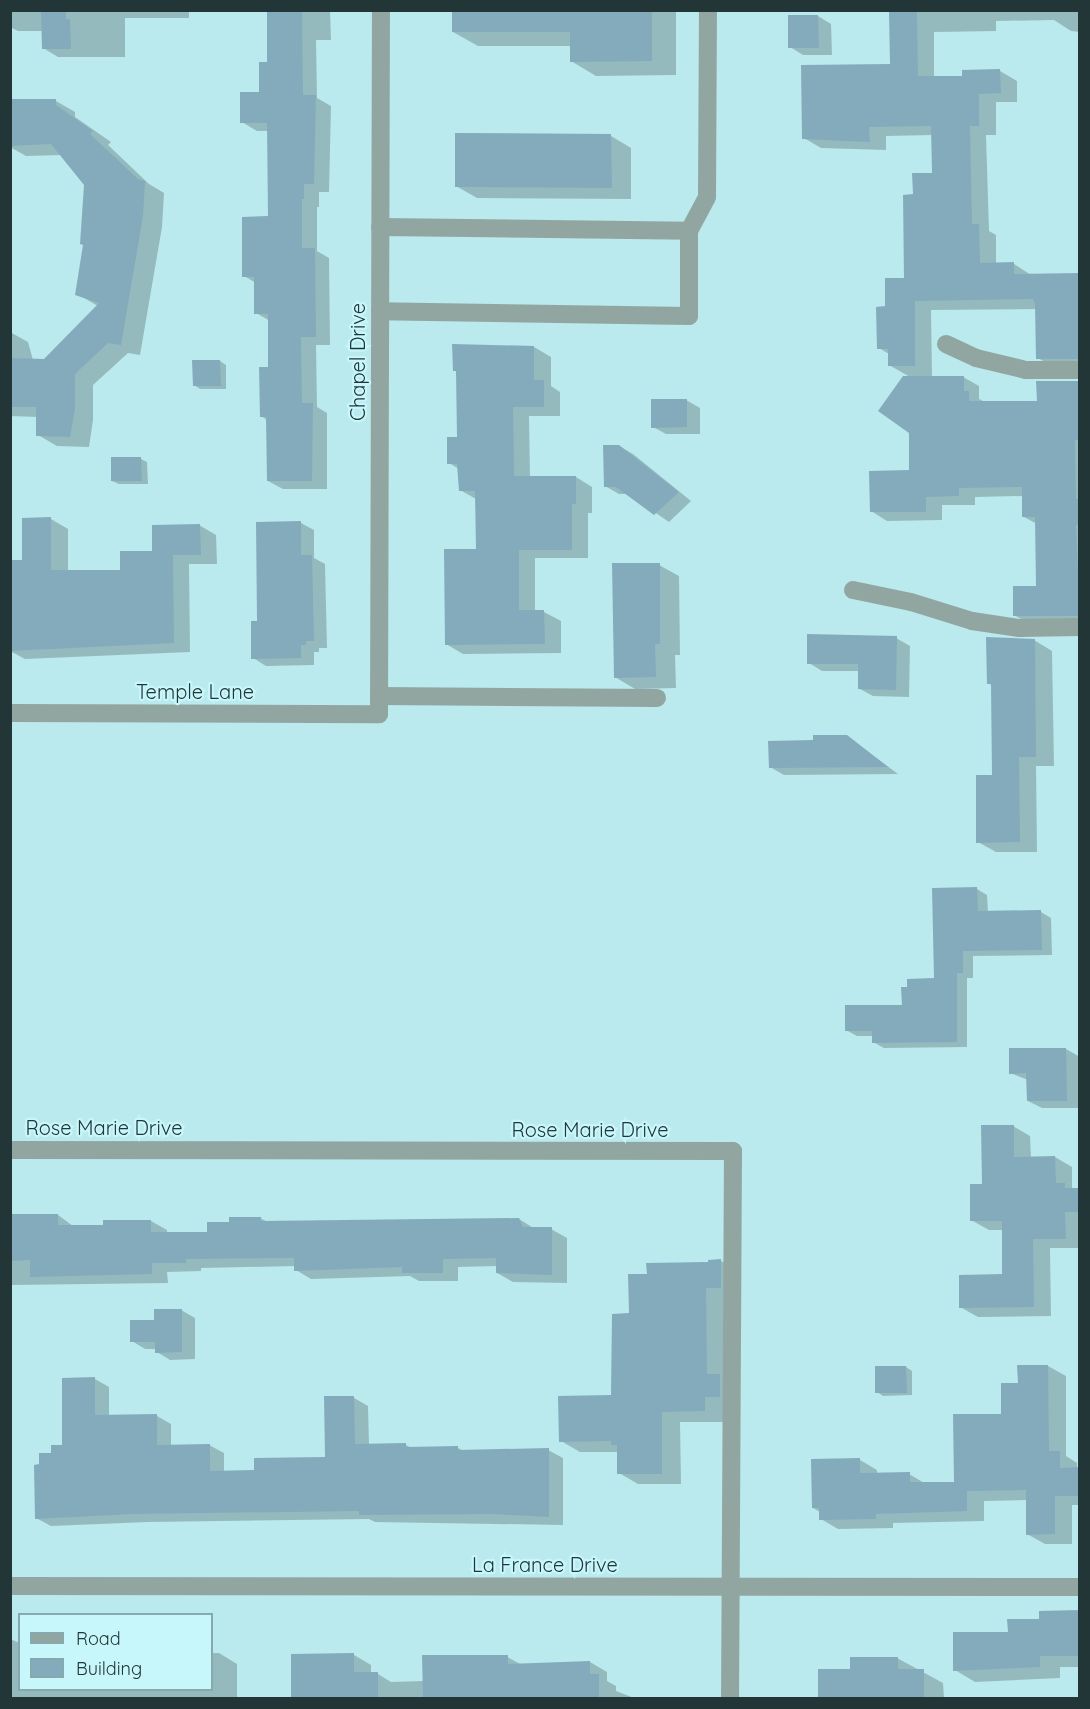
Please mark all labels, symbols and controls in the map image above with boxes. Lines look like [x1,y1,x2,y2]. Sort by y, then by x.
street label: Chapel Drive [345,303,369,421]
street label: Temple Lane [136,679,254,703]
street label: Rose Marie Drive [25,1115,183,1139]
street label: Rose Marie Drive [511,1117,669,1141]
street label: La France Drive [472,1552,618,1576]
legend [18,1613,213,1691]
text: Road [76,1627,121,1650]
text: Building [76,1657,142,1680]

